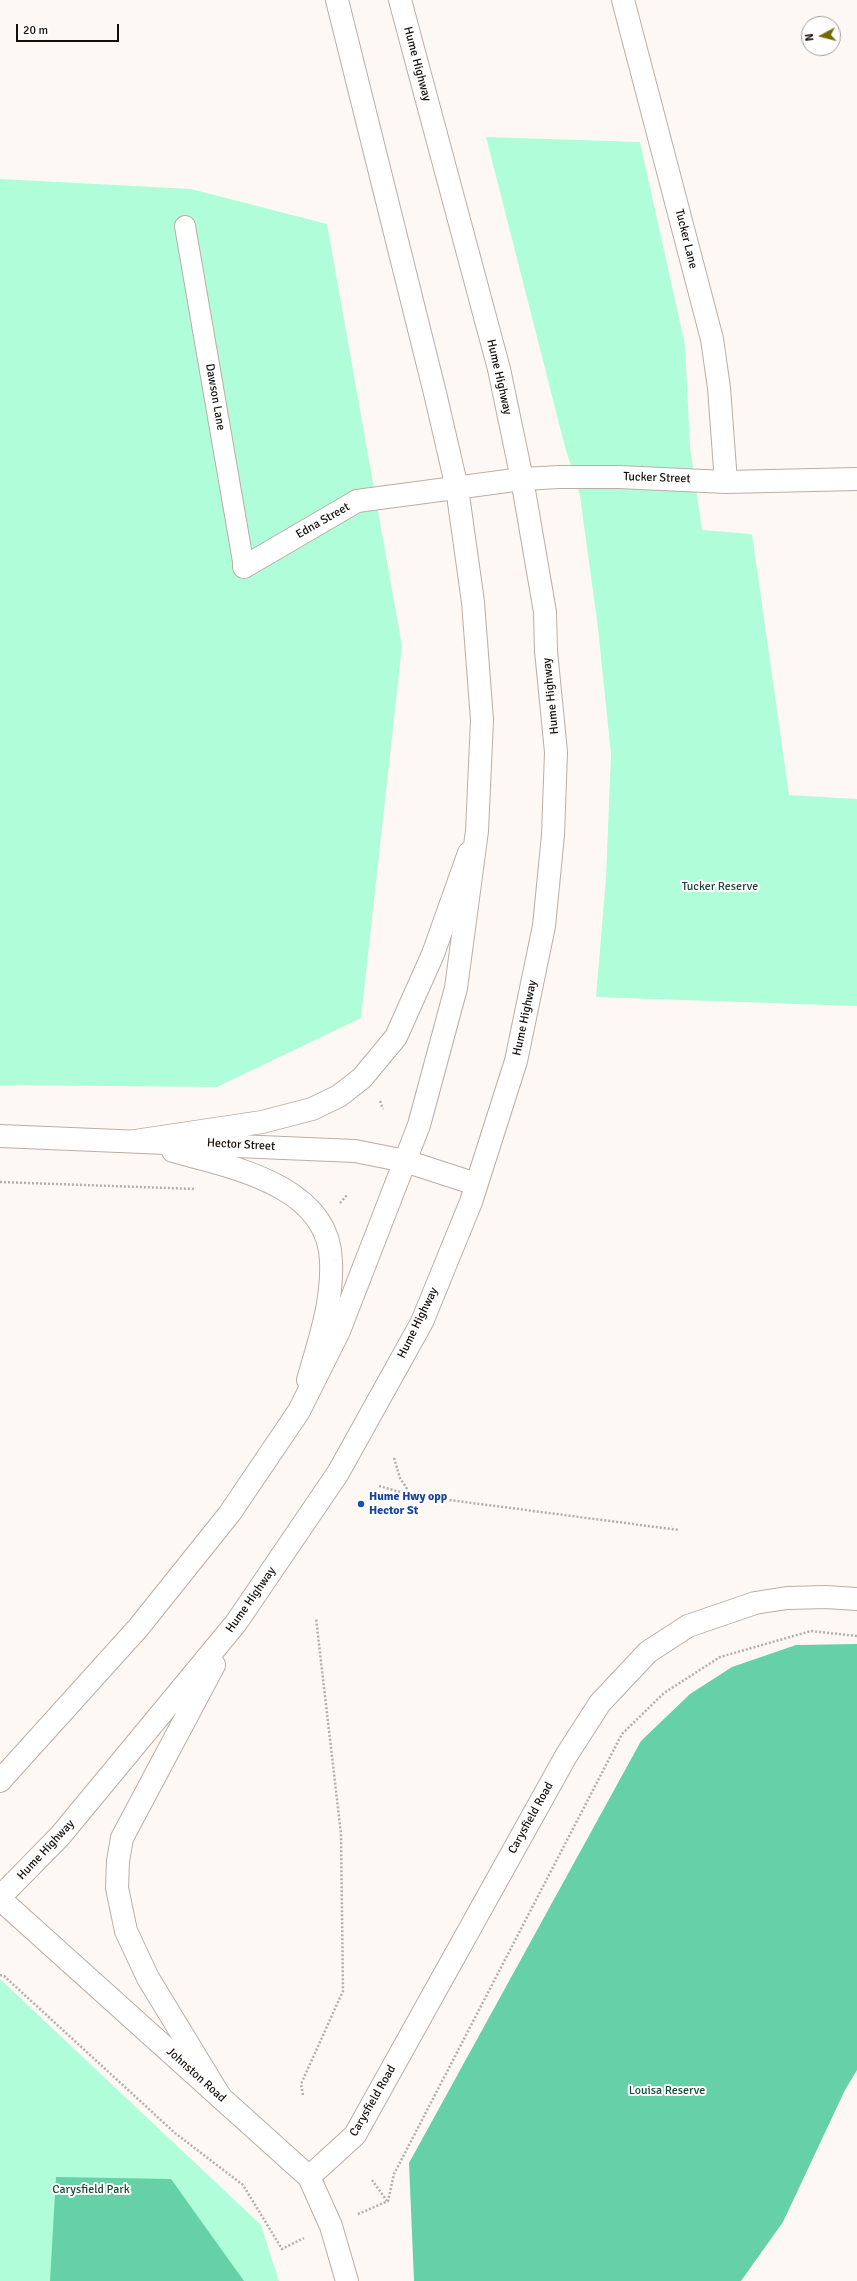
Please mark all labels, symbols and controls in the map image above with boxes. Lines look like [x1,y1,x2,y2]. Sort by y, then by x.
scale bar [18,16,121,42]
north arrow [801,16,841,56]
text: 20 m [23,23,48,38]
street label: Hume Highway [400,25,434,103]
text: N [803,33,817,42]
street label: Tucker Lane [672,208,700,270]
street label: Hume Highway [483,338,515,416]
street label: Dawson Lane [202,362,228,432]
street label: Tucker Street [623,470,691,486]
street label: Edna Street [294,500,352,542]
street label: Hume Highway [540,657,562,735]
park label: Tucker Reserve [682,880,758,894]
street label: Hume Highway [510,979,540,1057]
street label: Hector Street [206,1136,276,1154]
street label: Hume Highway [395,1285,441,1361]
place label: Hume Hwy opp Hector St [369,1490,447,1518]
marker: Hume Hwy opp Hector St [356,1499,366,1509]
street label: Hume Highway [223,1564,279,1636]
street label: Carysfield Road [505,1780,557,1856]
street label: Hume Highway [14,1817,78,1883]
street label: Johnston Road [163,2045,229,2105]
street label: Carysfield Road [347,2063,399,2139]
park label: Louisa Reserve [629,2084,705,2098]
park label: Carysfield Park [52,2183,130,2197]

